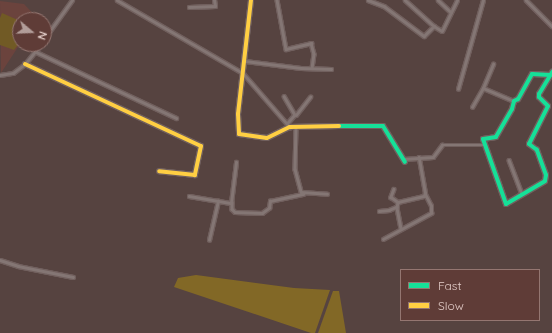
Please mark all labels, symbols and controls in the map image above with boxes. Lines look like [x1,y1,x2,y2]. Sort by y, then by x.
north arrow [12,12,52,52]
text: N [34,29,50,42]
legend [400,269,540,321]
text: Fast [438,278,462,293]
text: Slow [438,298,464,313]

